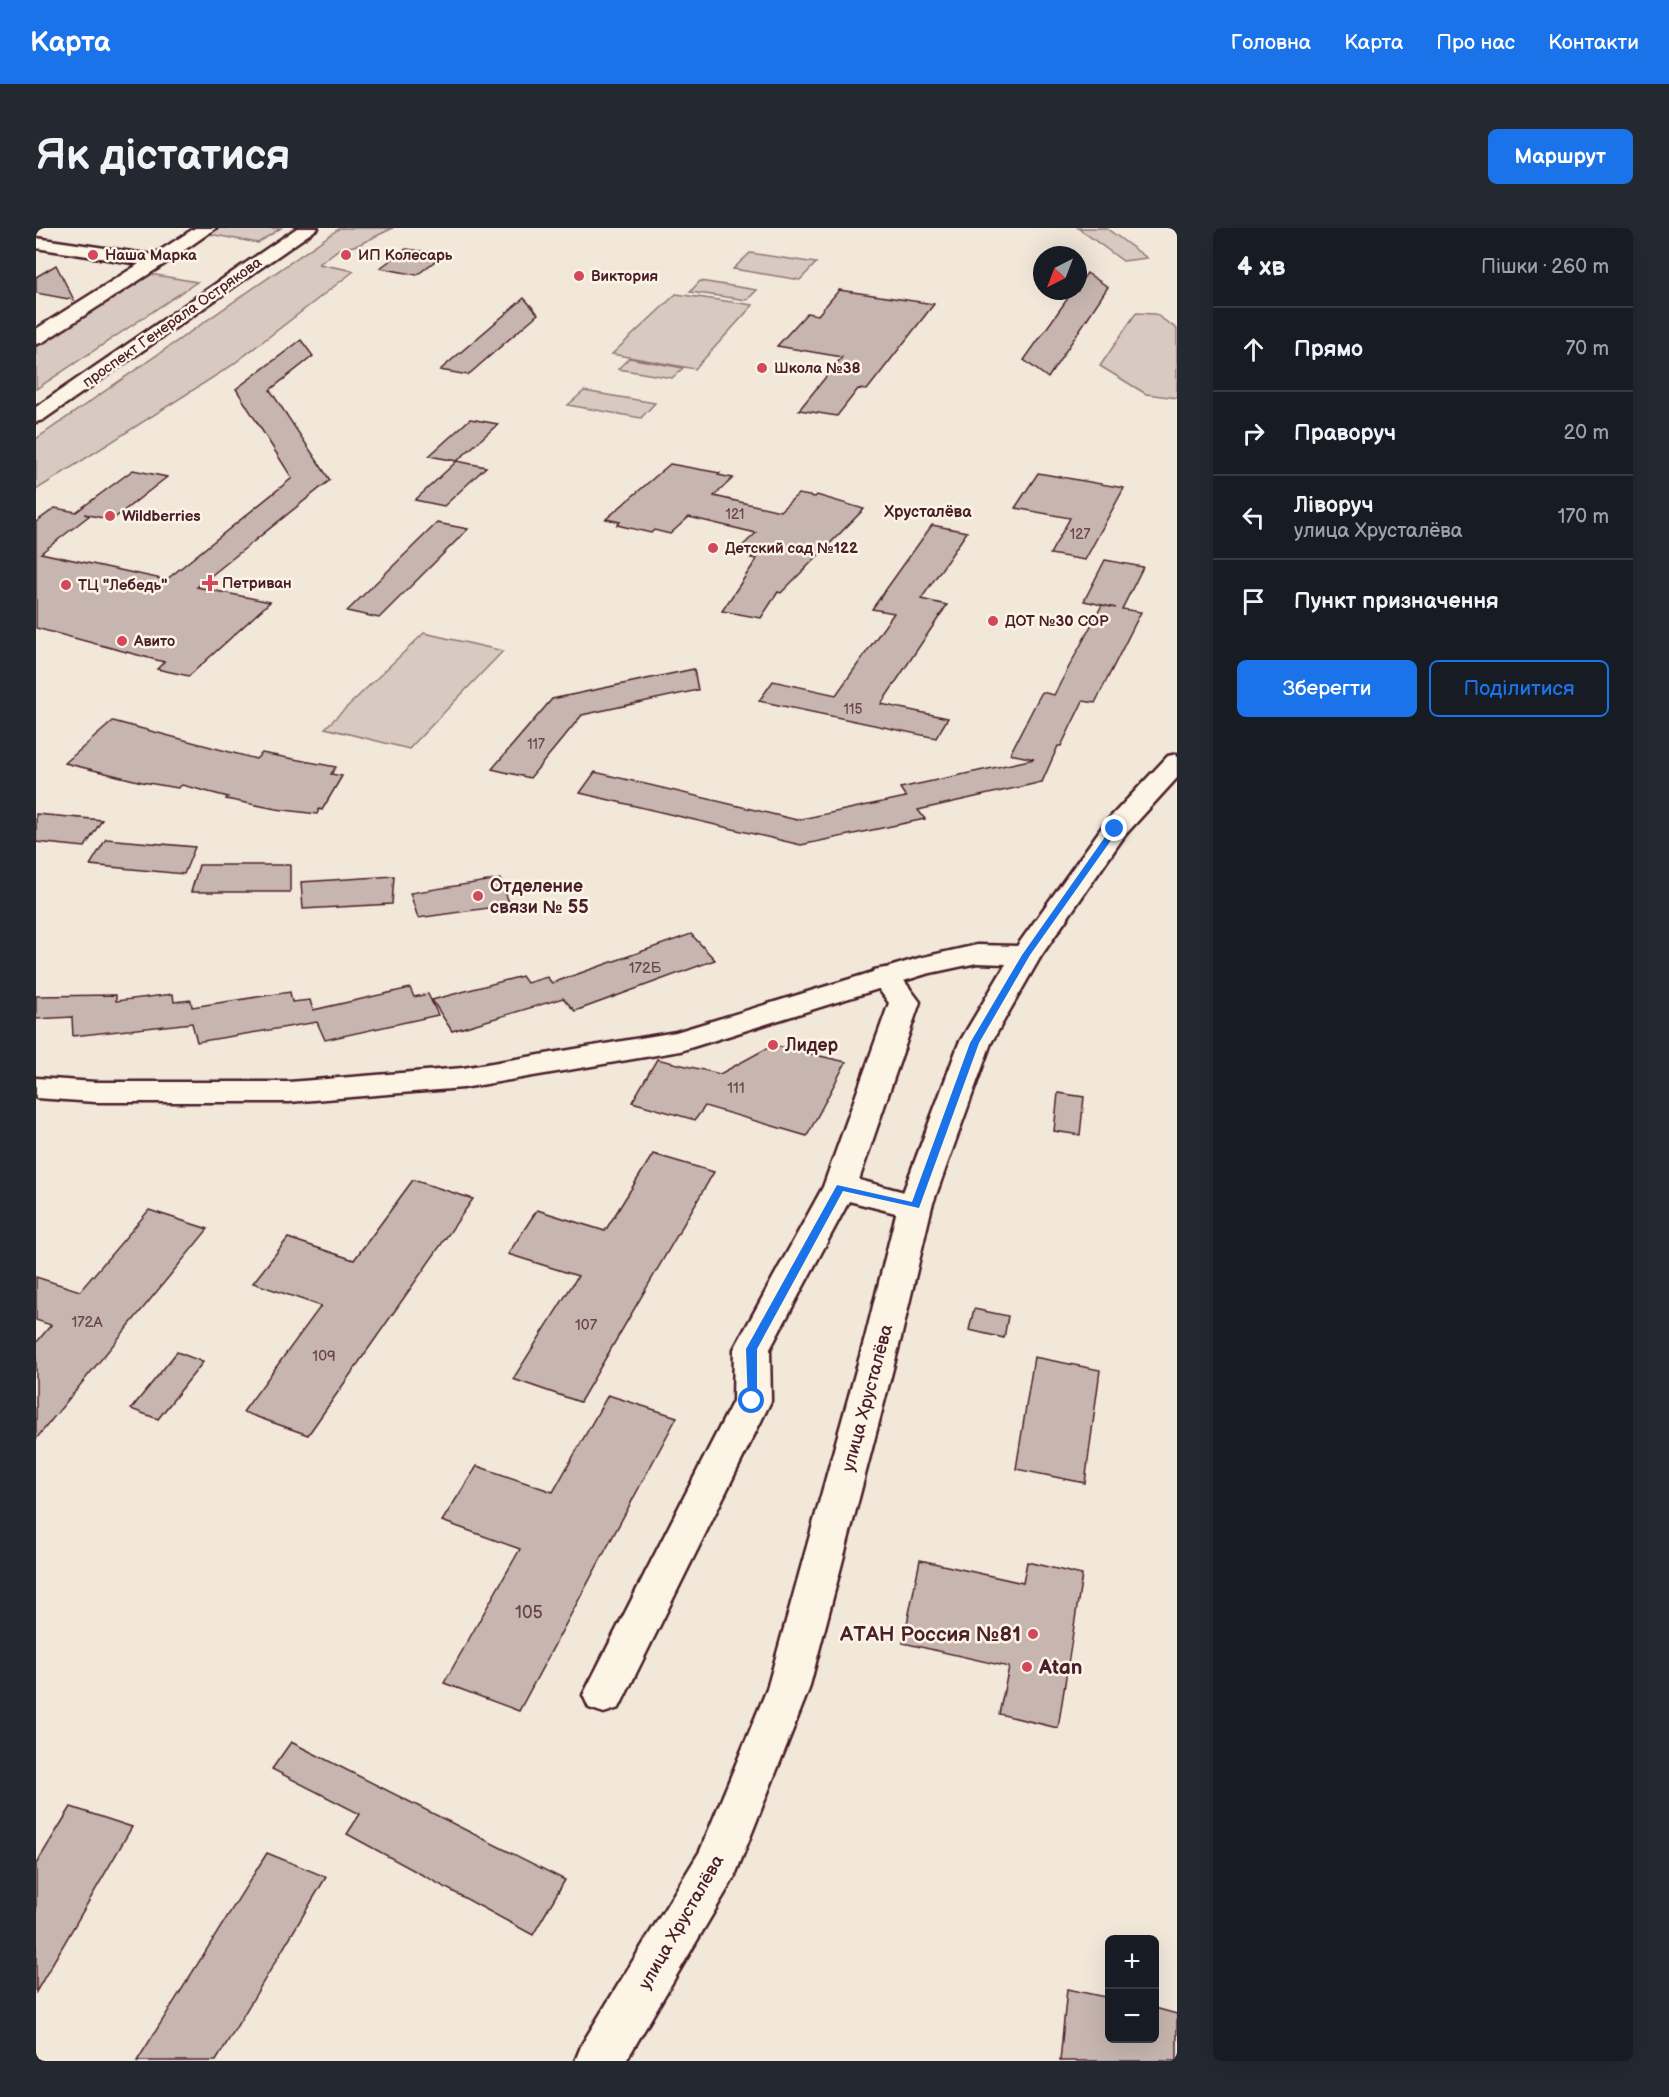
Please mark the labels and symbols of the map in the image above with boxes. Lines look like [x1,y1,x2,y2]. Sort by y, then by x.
place label: Наша Марка [105,246,197,265]
place label: ИП Колесарь [358,246,453,265]
north arrow [1033,246,1087,300]
marker: Наша Марка [86,248,100,262]
marker: ИП Колесарь [339,248,353,262]
street label: проспект Генерала Острякова [79,253,266,392]
place label: Виктория [591,267,658,286]
marker: Виктория [572,269,586,283]
place label: Школа №38 [774,359,861,378]
marker: Школа №38 [755,361,769,375]
district label: Хрусталёва [883,503,972,522]
house number: 121 [726,506,744,523]
place label: Wildberries [122,507,201,526]
marker: Wildberries [103,509,117,523]
house number: 127 [1070,526,1090,543]
place label: Детский сад №122 [725,539,858,558]
marker: Детский сад №122 [706,541,720,555]
place label: Петриван [222,574,292,593]
place label: ТЦ "Лебедь" [78,576,168,595]
marker: Петриван [203,576,217,590]
marker: ТЦ "Лебедь" [59,578,73,592]
place label: ДОТ №30 СОР [1005,612,1109,631]
marker: ДОТ №30 СОР [986,614,1000,628]
place label: Авито [133,632,175,651]
marker: Авито [115,634,129,648]
house number: 115 [844,701,862,718]
house number: 117 [527,736,545,753]
route end [1101,815,1127,841]
place label: Отделение связи № 55 [490,876,589,918]
marker: Отделение связи № 55 [471,889,485,903]
house number: 172Б [629,959,662,978]
place label: Лидер [784,1035,839,1056]
marker: Лидер [766,1038,780,1052]
house number: 111 [727,1079,745,1098]
house number: 172А [71,1313,103,1332]
house number: 107 [575,1316,598,1335]
street label: улица Хрусталёва [838,1322,897,1474]
house number: 109 [312,1347,336,1366]
route start [738,1387,764,1413]
house number: 105 [515,1602,543,1623]
place label: АТАН Россия №81 [839,1622,1021,1647]
marker: АТАН Россия №81 [1026,1627,1040,1641]
place label: Atan [1038,1655,1082,1680]
marker: Atan [1020,1660,1034,1674]
street label: улица Хрусталёва [634,1851,729,1993]

